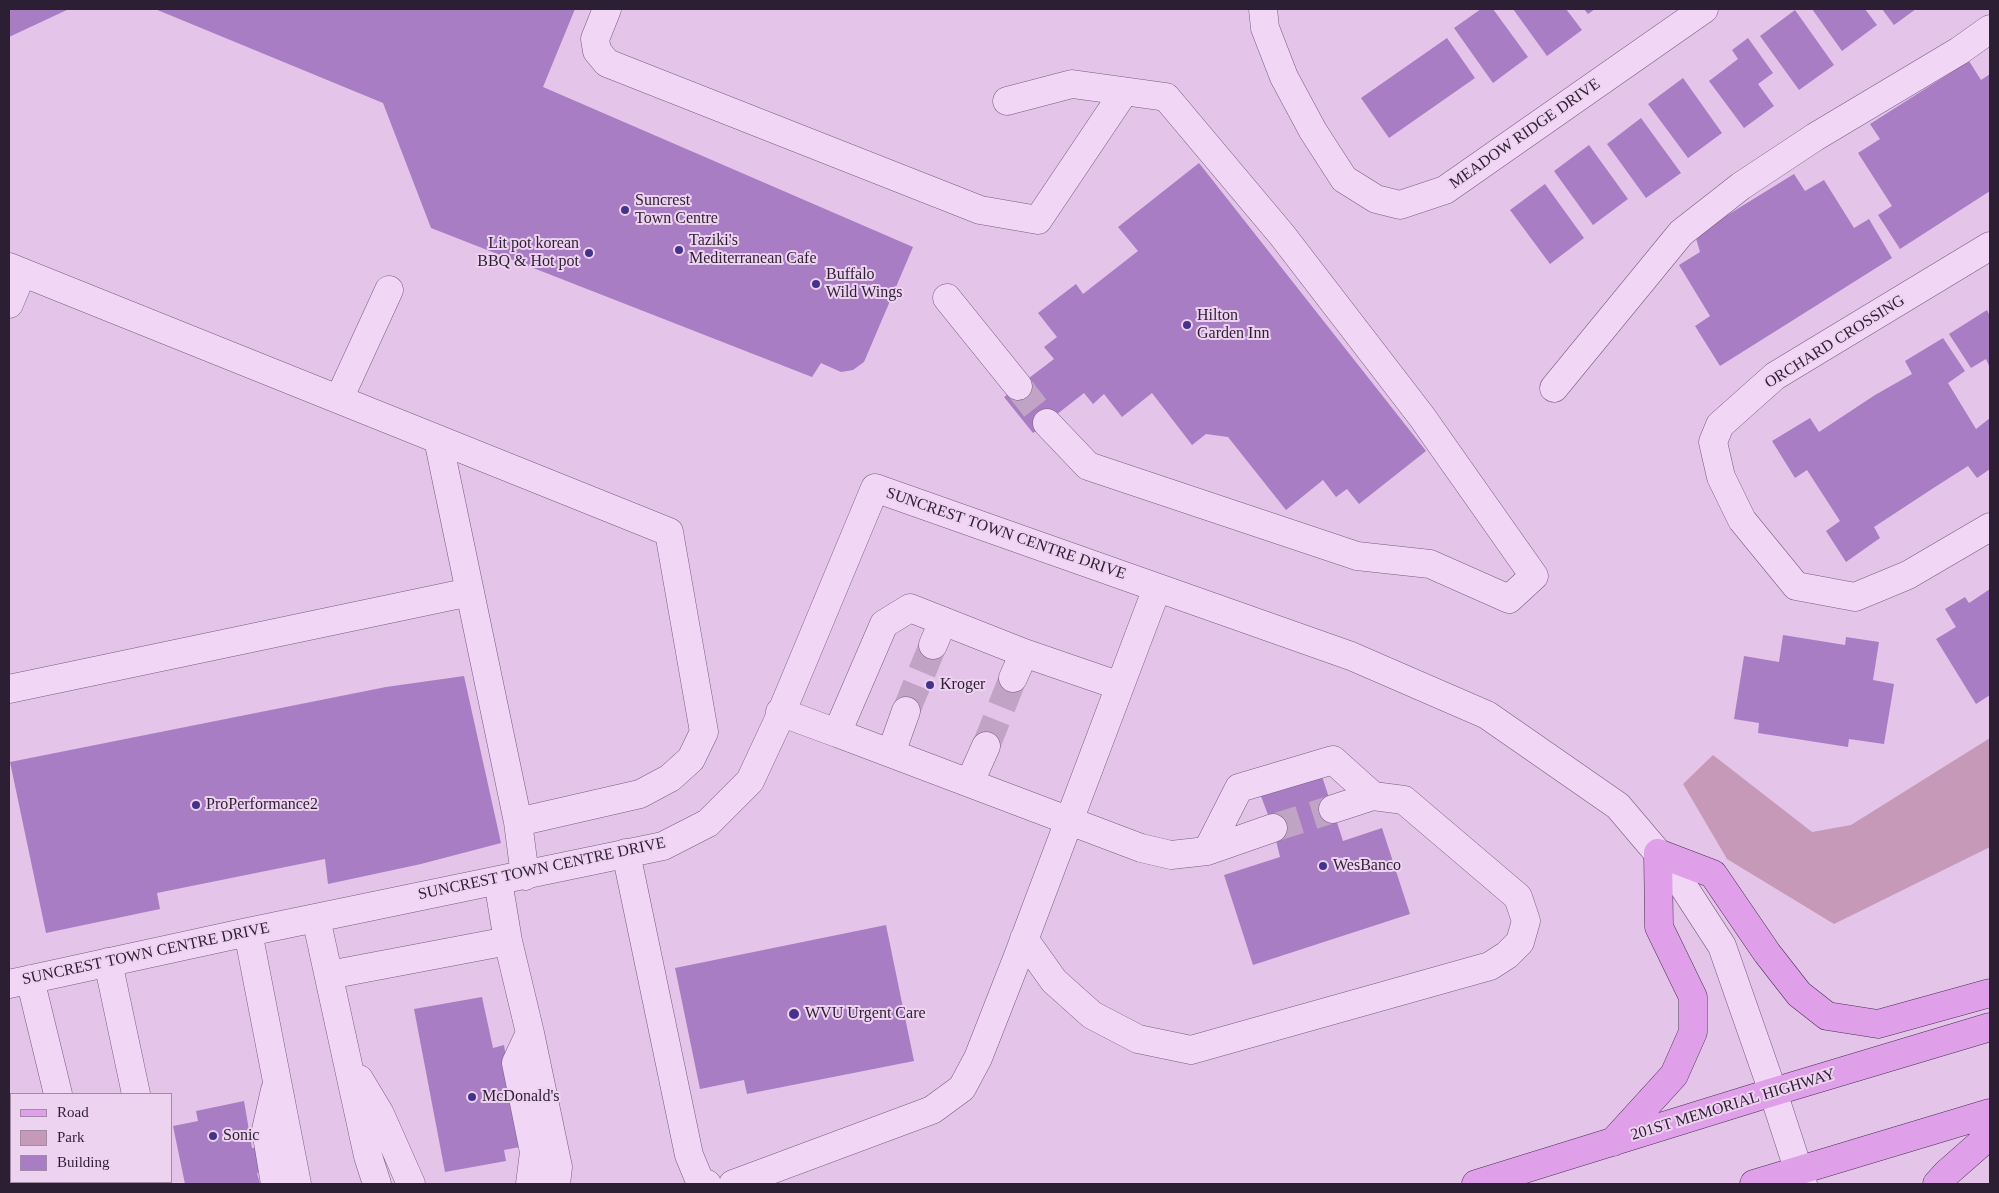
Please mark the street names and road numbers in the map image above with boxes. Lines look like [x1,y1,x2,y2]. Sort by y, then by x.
street label: MEADOW RIDGE DRIVE [1446,75,1604,193]
street label: ORCHARD CROSSING [1761,291,1909,393]
street label: SUNCREST TOWN CENTRE DRIVE [883,484,1129,584]
street label: SUNCREST TOWN CENTRE DRIVE [416,833,668,905]
street label: SUNCREST TOWN CENTRE DRIVE [20,918,272,990]
street label: 201ST MEMORIAL HIGHWAY [1628,1065,1838,1145]

